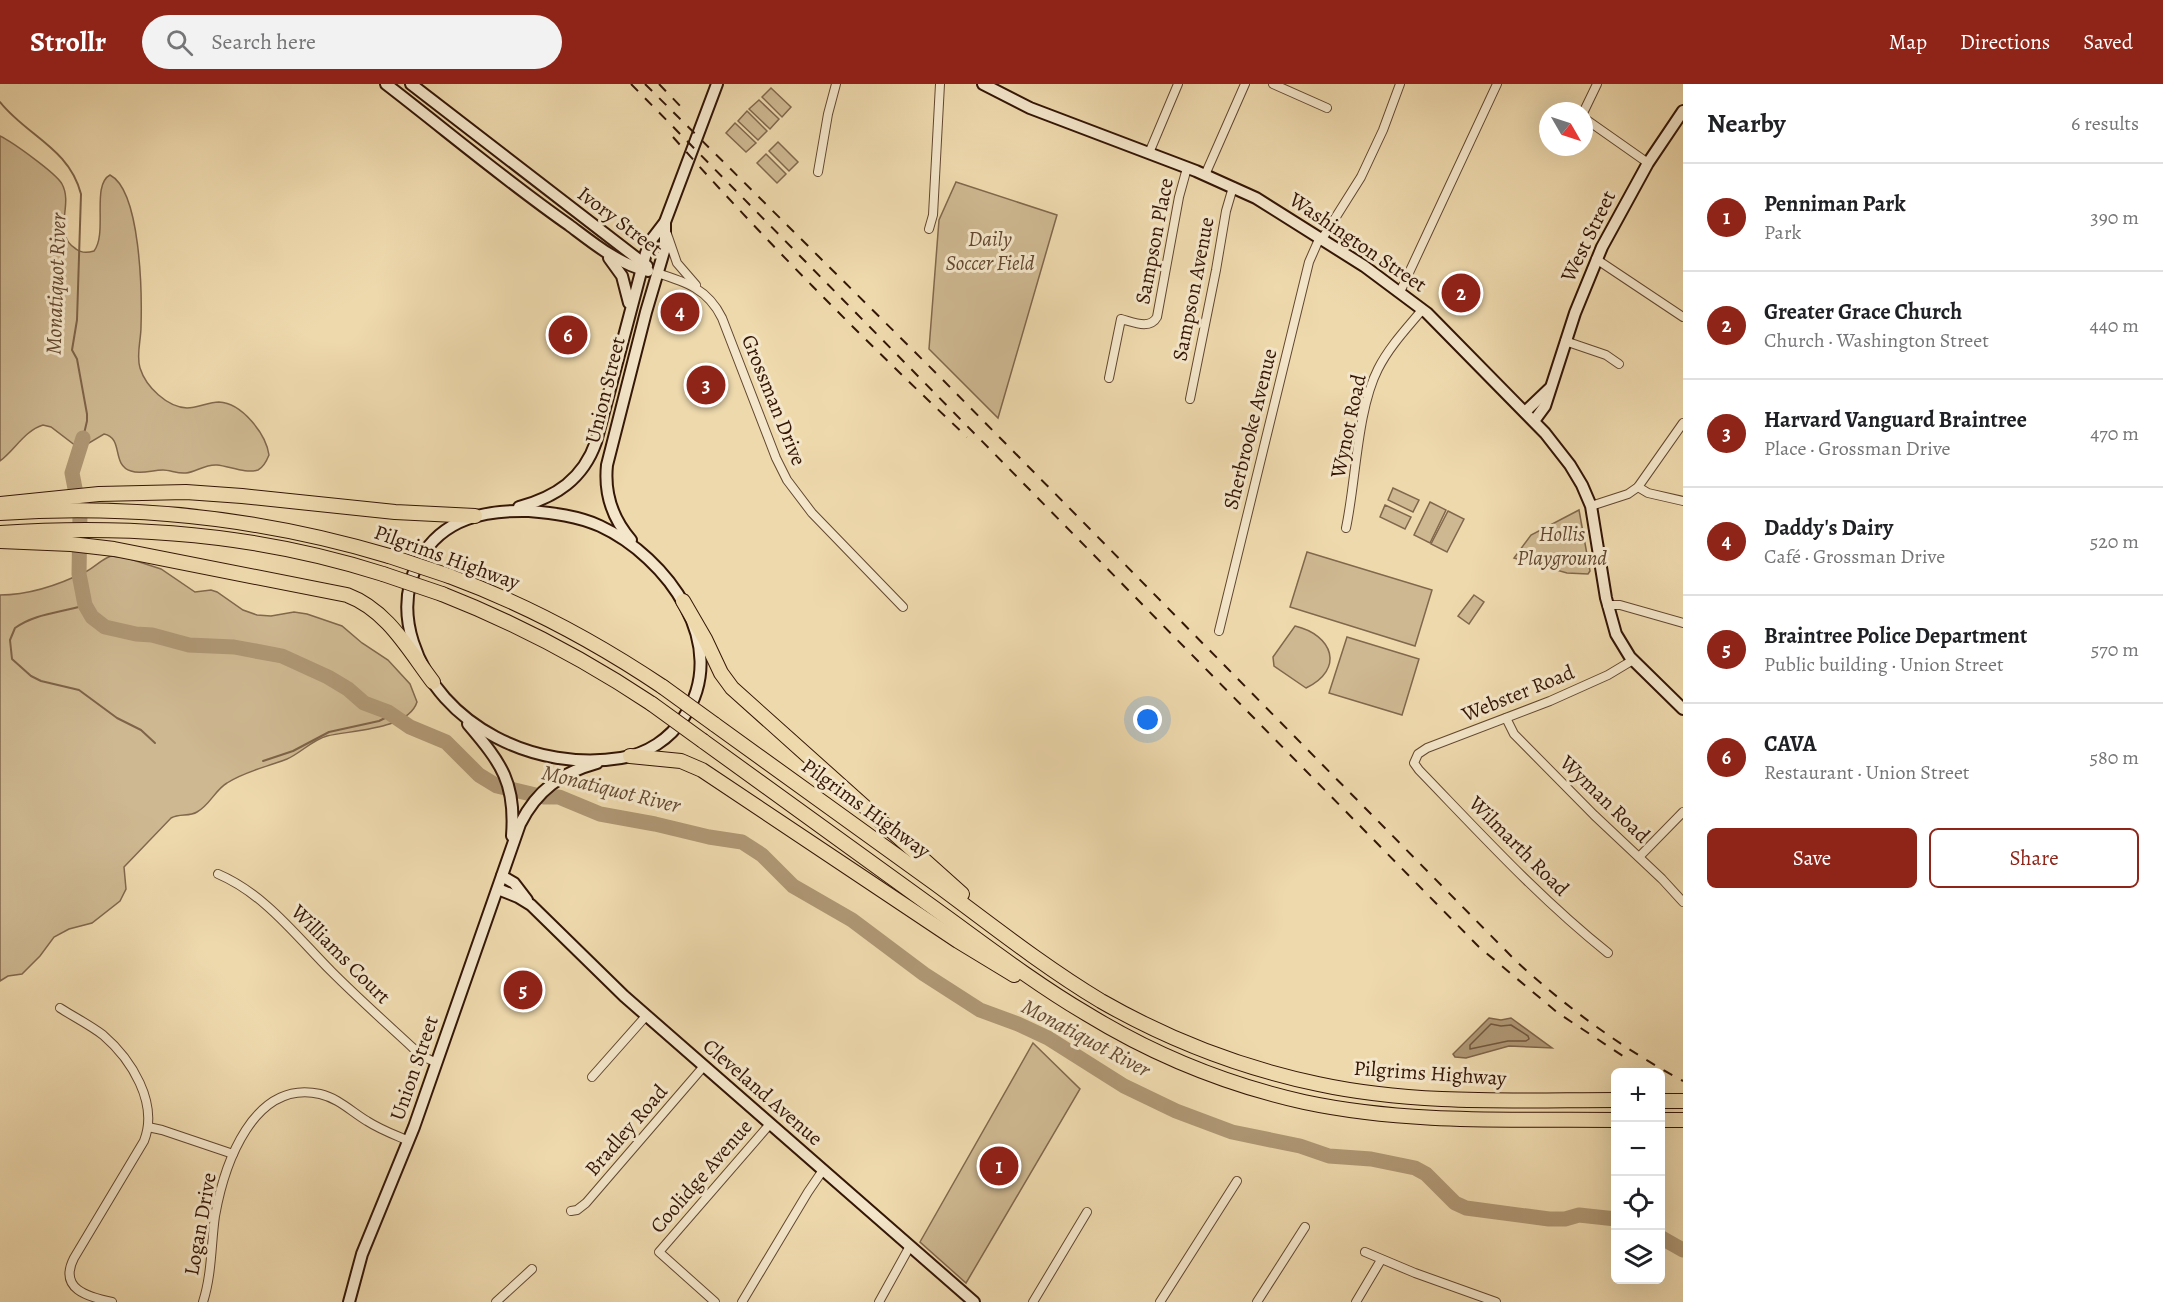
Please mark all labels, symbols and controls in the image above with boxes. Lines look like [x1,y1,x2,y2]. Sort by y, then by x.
search box [142,15,562,69]
text: Strollr [30,23,106,61]
icon: search [163,26,196,59]
text: Search here [211,27,316,57]
text: Map [1889,28,1927,56]
text: Directions [1960,28,2050,56]
text: Saved [2083,28,2133,56]
north arrow [1539,102,1593,156]
text: Nearby [1707,106,1786,141]
text: 6 results [2071,110,2139,137]
street label: Sampson Place [1128,175,1180,307]
street label: Ivory Street [572,180,668,262]
street label: Washington Street [1283,185,1432,298]
street label: West Street [1553,186,1622,287]
text: Penniman Park [1764,189,1906,219]
text: 1 [1723,204,1730,231]
text: 390 m [2090,204,2139,231]
water label: Monatiquot River [39,211,74,355]
street label: Sampson Avenue [1165,215,1221,363]
text: Park [1764,219,1802,246]
park label: Daily Soccer Field [946,225,1035,277]
pin: 2 [1442,270,1480,316]
pin: 4 [660,290,700,334]
text: Greater Grace Church [1764,297,1962,327]
pin: 6 [548,312,588,358]
text: 2 [1722,312,1731,339]
text: 440 m [2090,312,2139,339]
text: Church · Washington Street [1764,327,1989,354]
street label: Grossman Drive [735,330,813,470]
street label: Union Street [578,334,632,446]
street label: Sherbrooke Avenue [1216,346,1284,512]
pin: 3 [686,362,726,408]
street label: Wynot Road [1323,371,1373,481]
text: Harvard Vanguard Braintree [1764,405,2027,435]
text: 3 [1722,420,1731,447]
text: 470 m [2090,420,2139,447]
text: Place · Grossman Drive [1764,435,1950,462]
text: Daddy's Dairy [1764,513,1893,543]
street label: Pilgrims Highway [370,518,524,597]
park label: Hollis Playground [1517,520,1607,572]
text: 4 [1722,528,1731,555]
text: 520 m [2090,528,2139,555]
text: Café · Grossman Drive [1764,543,1945,570]
text: Braintree Police Department [1764,621,2027,651]
text: 5 [1722,636,1731,663]
text: 570 m [2091,636,2139,663]
text: Public building · Union Street [1764,651,2004,678]
street label: Webster Road [1457,658,1579,729]
your location [1133,705,1162,734]
text: CAVA [1764,729,1816,759]
text: 6 [1722,744,1731,771]
text: 580 m [2089,744,2139,771]
street label: Wyman Road [1553,748,1657,850]
street label: Pilgrims Highway [796,752,937,865]
water label: Monatiquot River [539,757,685,821]
text: Restaurant · Union Street [1764,759,1969,786]
street label: Wilmarth Road [1462,789,1576,903]
button: Save [1707,828,1917,888]
button: Share [1929,828,2139,888]
street label: Williams Court [284,897,397,1010]
pin: 5 [504,968,542,1012]
water label: Monatiquot River [1016,991,1157,1085]
street label: Union Street [383,1012,445,1124]
street label: Cleveland Avenue [697,1032,829,1152]
street label: Pilgrims Highway [1353,1054,1508,1092]
map controls [1611,1068,1665,1284]
button: + [1611,1068,1665,1122]
street label: Bradley Road [578,1078,674,1182]
street label: Coolidge Avenue [644,1113,758,1239]
button: − [1611,1122,1665,1176]
pin: 1 [980,1144,1018,1188]
street label: Logan Drive [177,1170,223,1278]
button: locate [1611,1176,1665,1230]
button: layers [1611,1230,1665,1284]

